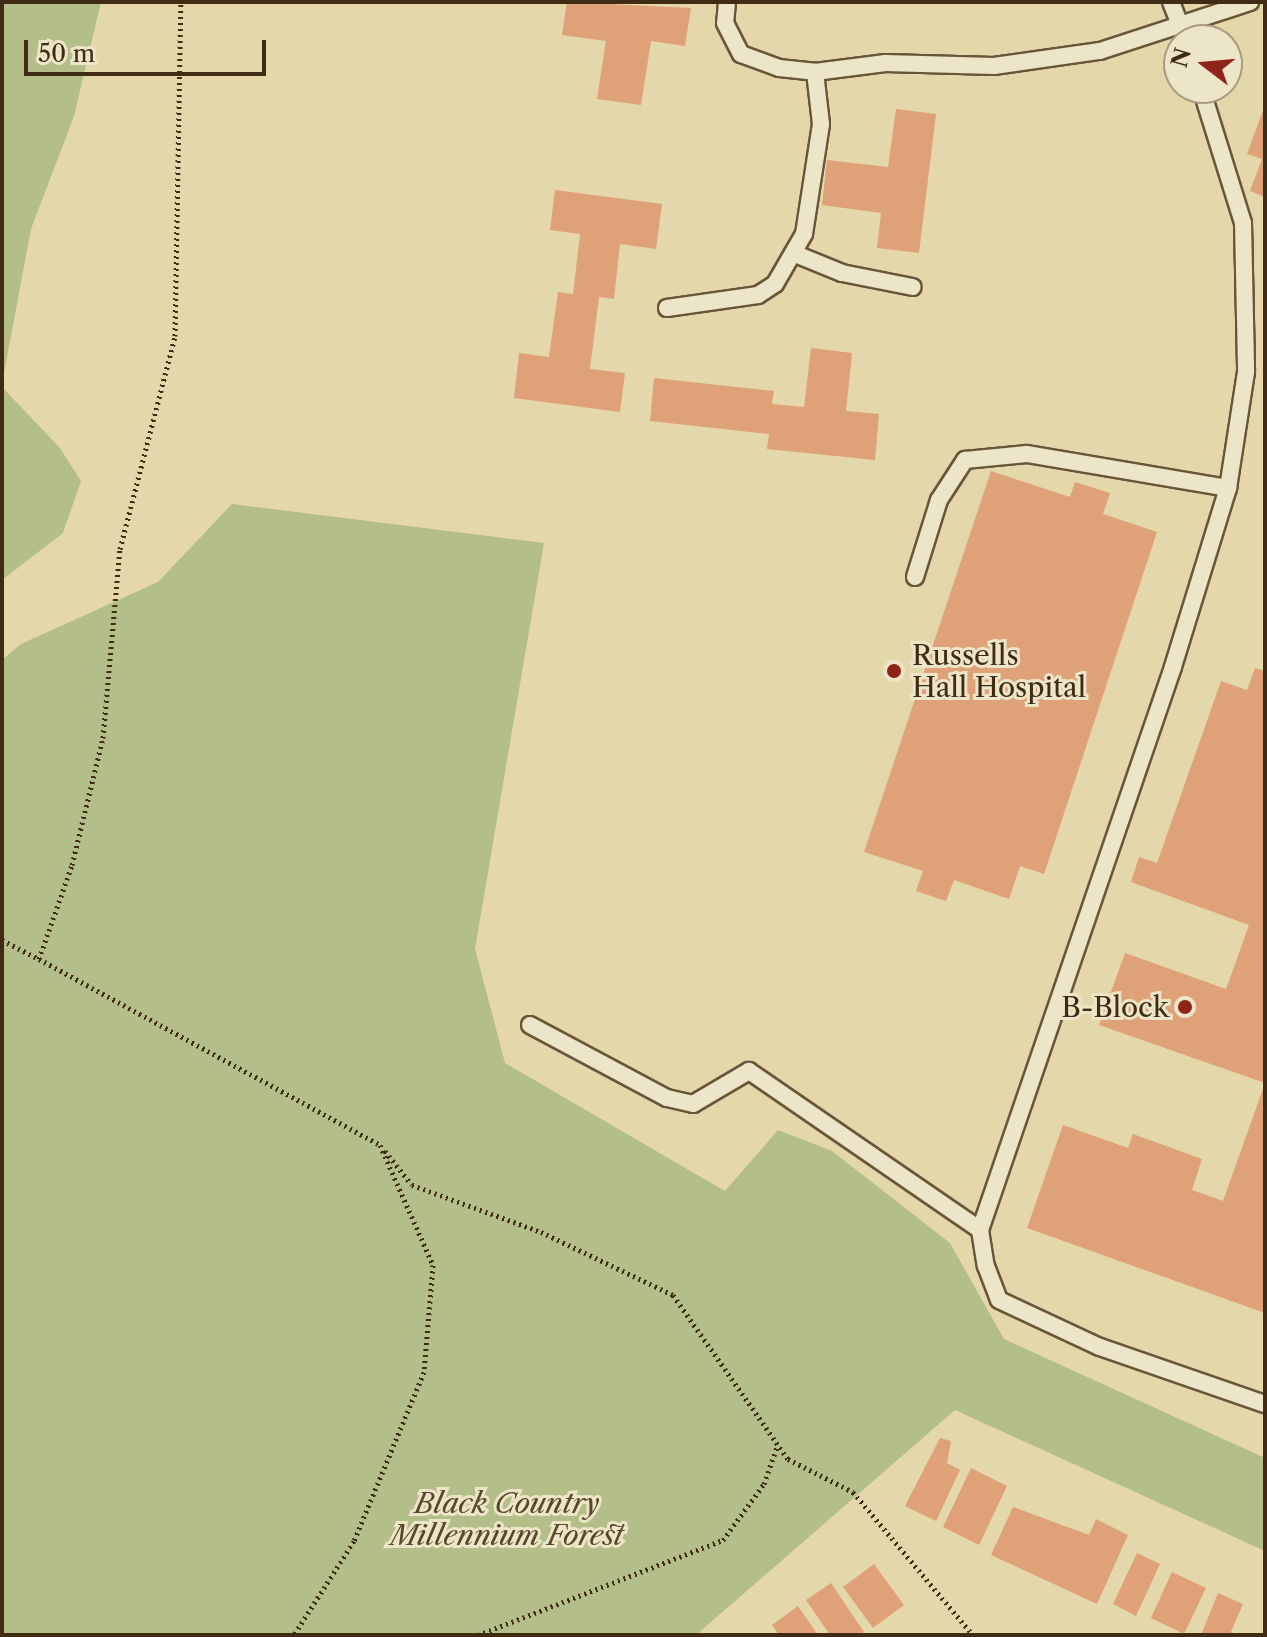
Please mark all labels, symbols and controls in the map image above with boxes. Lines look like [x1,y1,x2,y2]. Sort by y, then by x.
scale bar [28,24,270,74]
north arrow [1163,24,1243,104]
text: 50 m [38,39,95,68]
text: N [1166,45,1197,71]
place label: Russells Hall Hospital [912,638,1086,704]
marker: Russells Hall Hospital [883,660,905,682]
place label: B-Block [1061,990,1169,1024]
marker: B-Block [1176,998,1194,1016]
park label: Black Country Millennium Forest [390,1486,624,1552]

